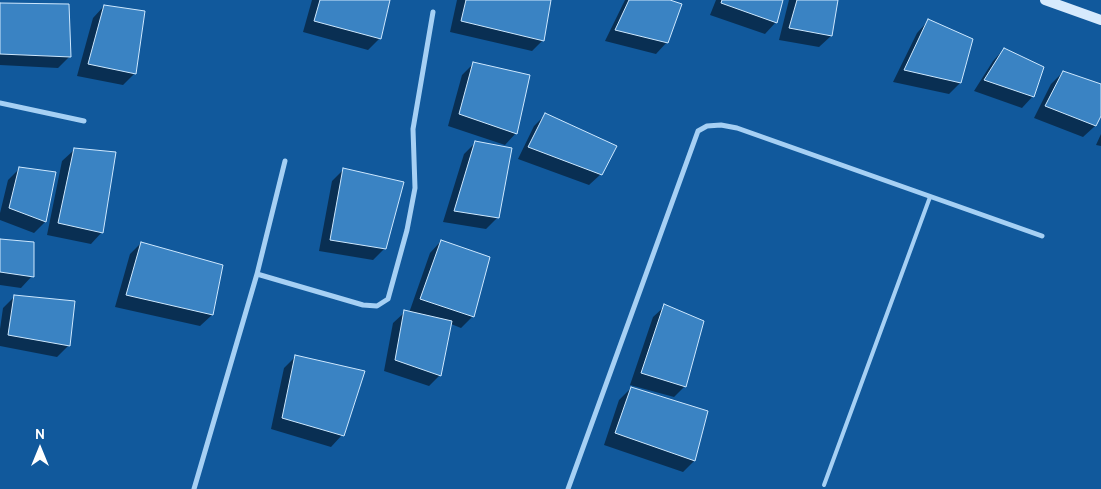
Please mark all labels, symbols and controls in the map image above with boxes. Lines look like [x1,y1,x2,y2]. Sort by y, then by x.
north arrow [15,424,65,474]
text: N [35,425,45,443]

